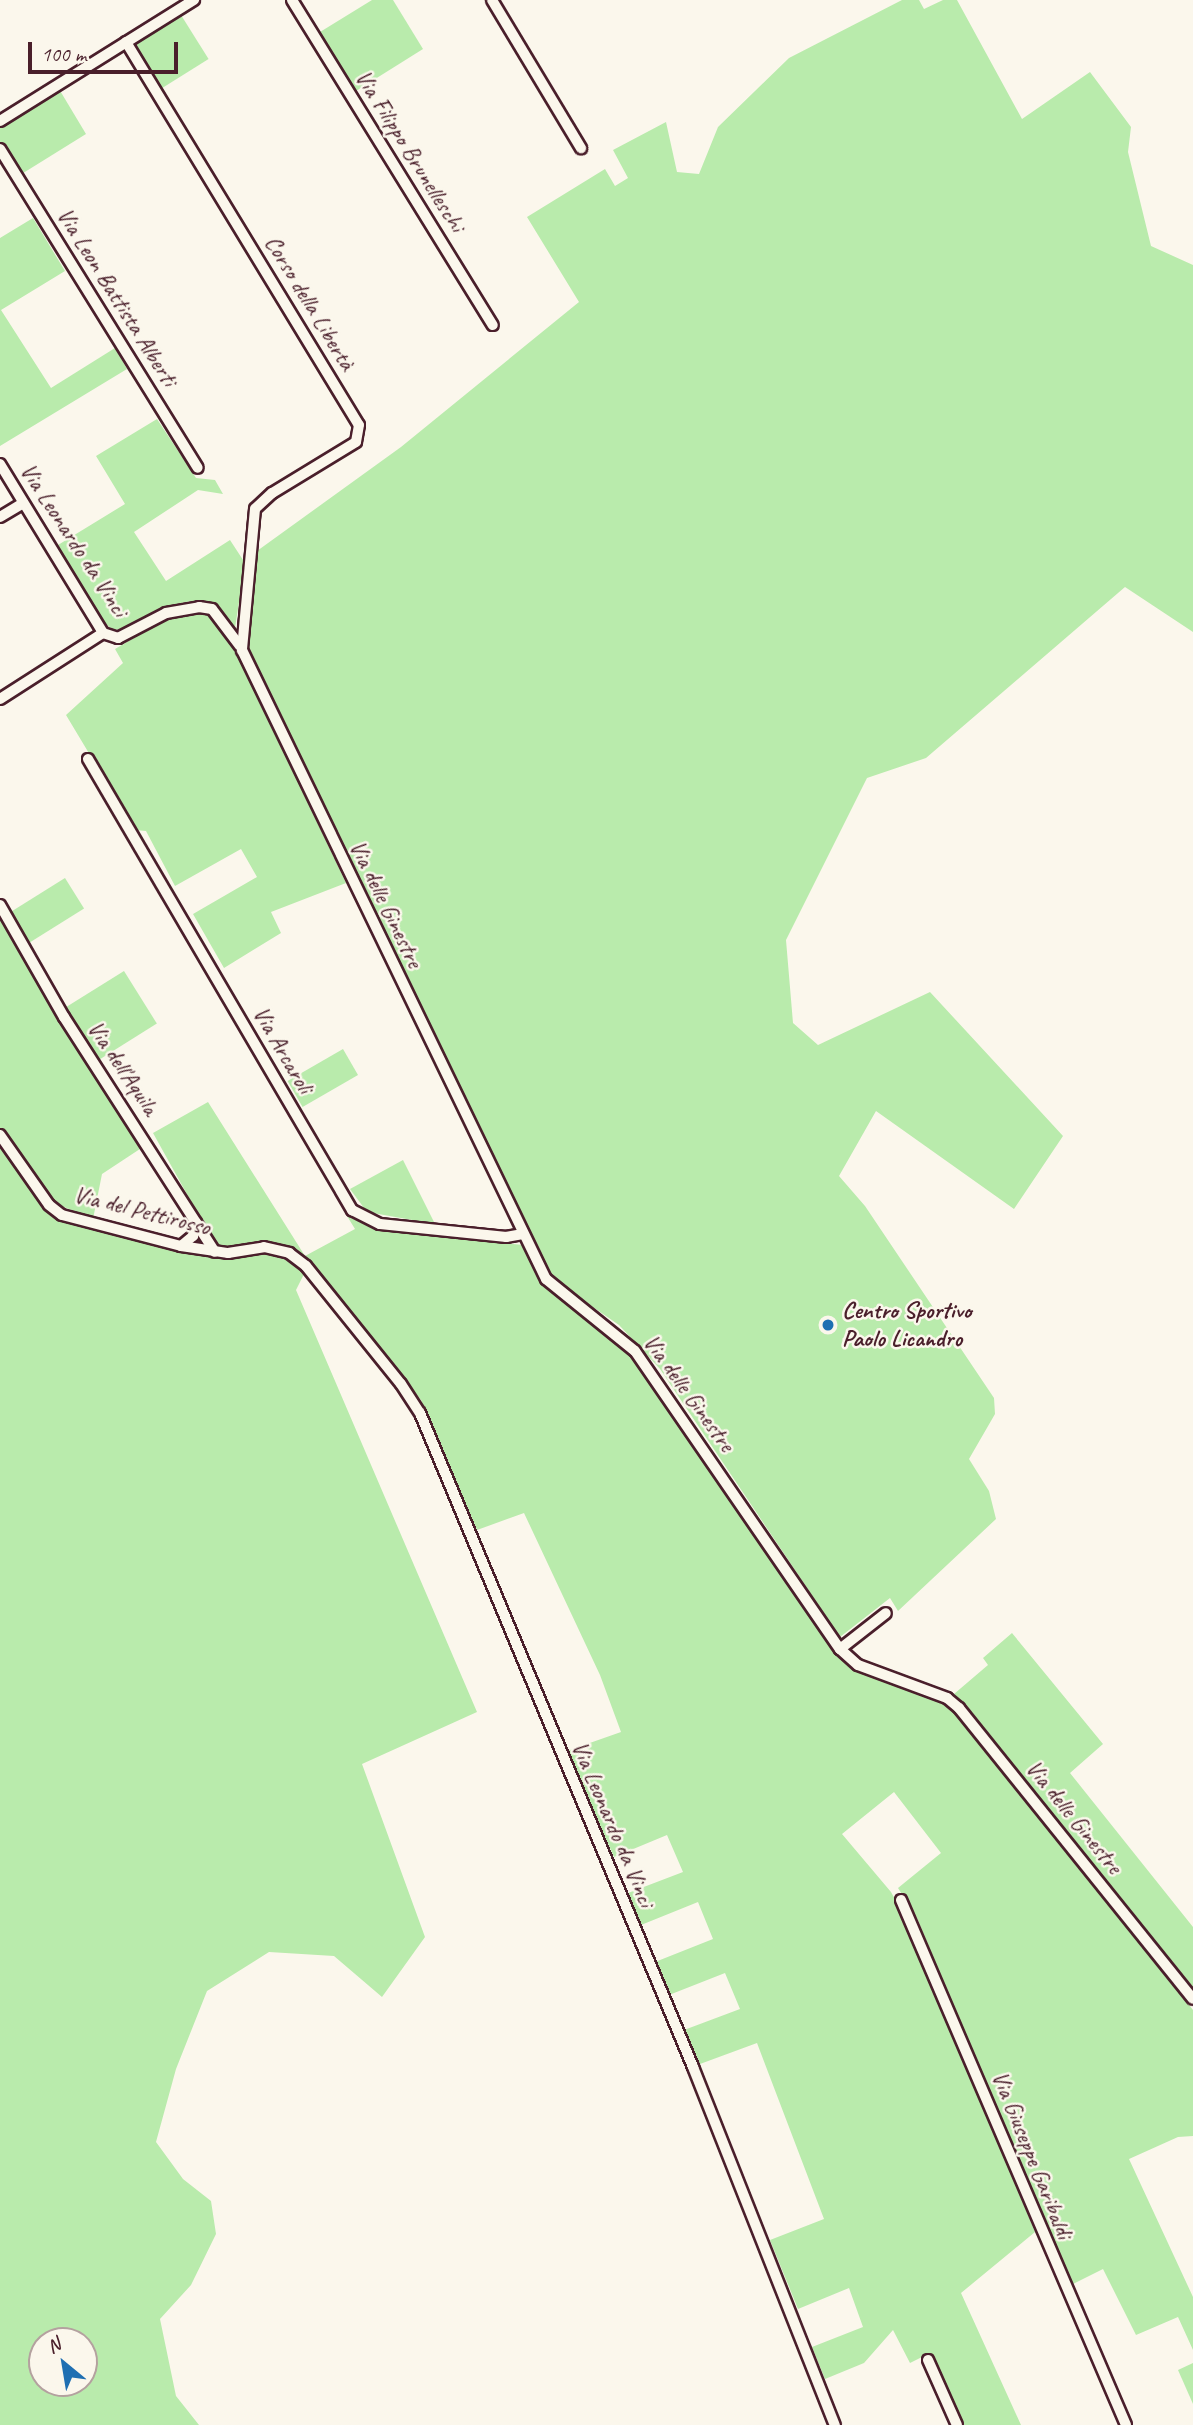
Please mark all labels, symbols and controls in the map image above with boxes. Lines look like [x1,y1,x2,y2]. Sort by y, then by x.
scale bar [32,28,182,72]
text: 100 m [41,41,86,67]
street label: Via Filippo Brunelleschi [349,65,471,237]
street label: Via Leon Battista Alberti [50,202,184,392]
street label: Corso della Libertà [259,230,361,376]
street label: Via Leonardo da Vinci [14,458,134,622]
street label: Via delle Ginestre [343,836,429,972]
street label: Via Arcaroli [246,1001,320,1099]
street label: Via dell'Aquila [81,1015,165,1121]
street label: Via del Pettirosso [71,1180,213,1242]
place label: Centro Sportivo Paolo Licandro [842,1297,971,1353]
marker: Centro Sportivo Paolo Licandro [820,1317,836,1333]
street label: Via delle Ginestre [637,1329,741,1457]
street label: Via Leonardo da Vinci [565,1737,661,1911]
street label: Via delle Ginestre [1019,1754,1129,1880]
street label: Via Giuseppe Garibaldi [985,2067,1079,2243]
north arrow [28,2327,98,2397]
text: N [42,2332,65,2359]

